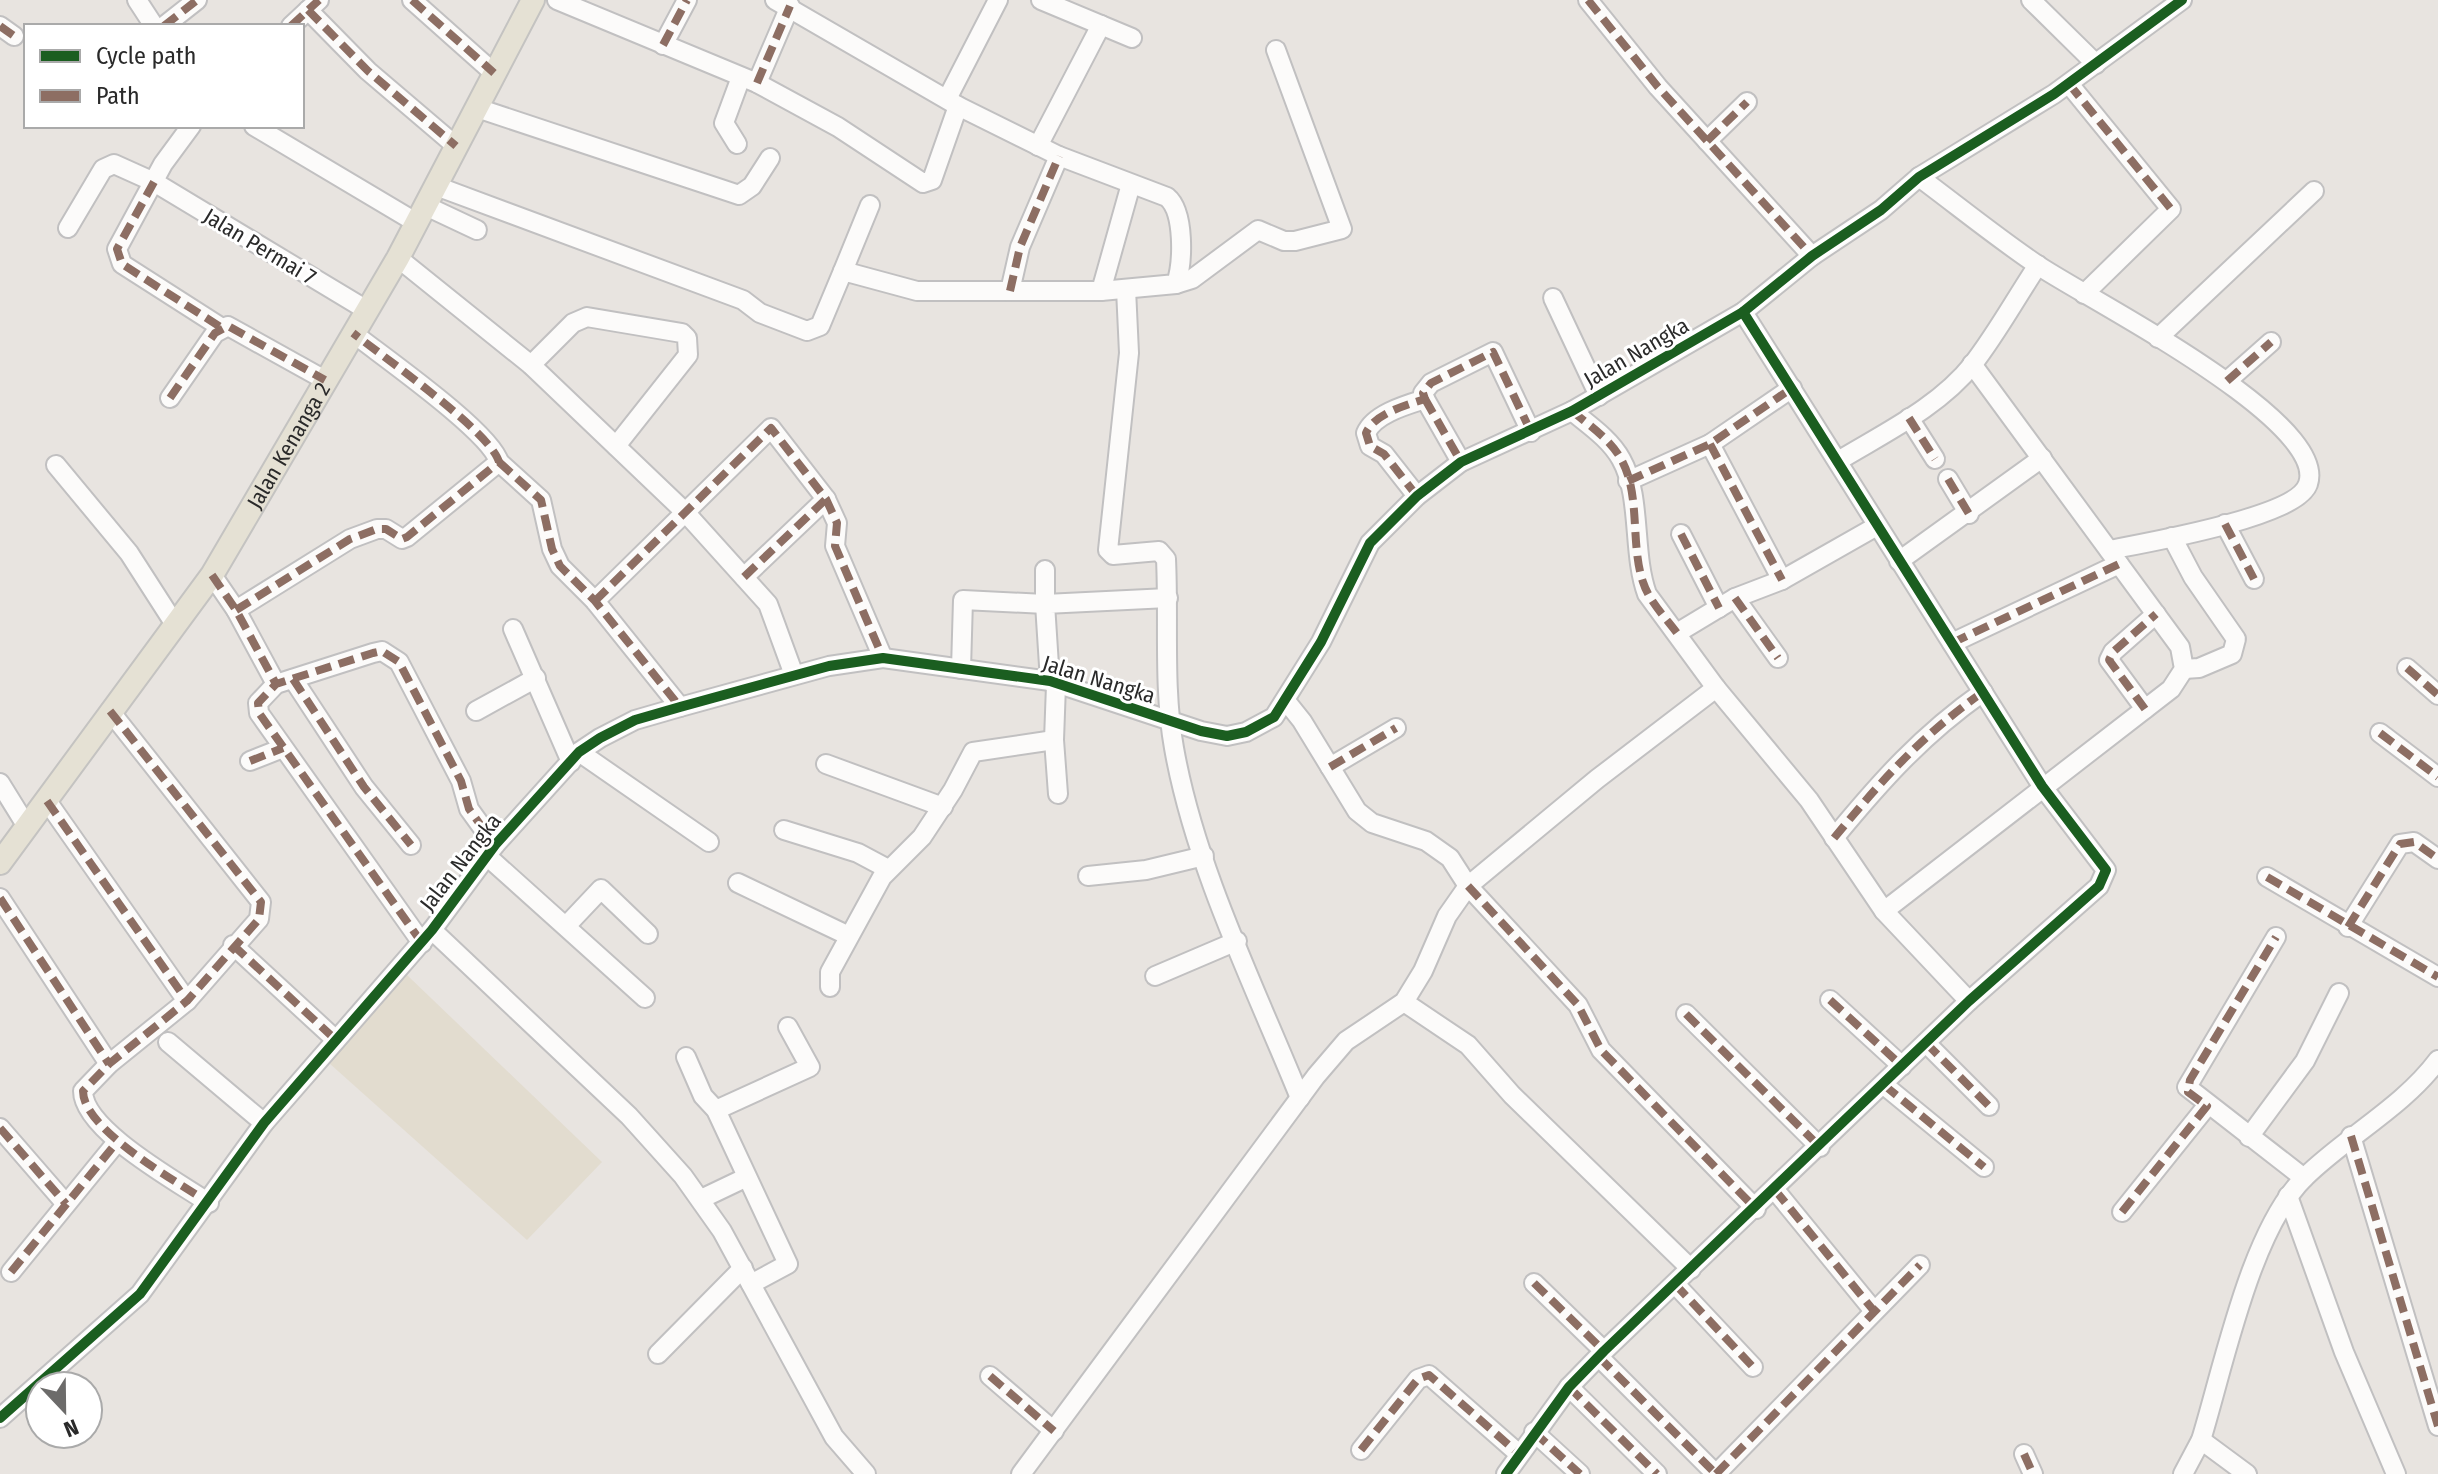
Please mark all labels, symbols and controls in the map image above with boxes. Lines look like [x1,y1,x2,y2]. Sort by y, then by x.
legend [24,24,304,128]
text: Cycle path [96,42,196,70]
text: Path [96,82,140,110]
street label: Jalan Permai 7 [199,202,321,291]
street label: Jalan Nangka [1579,312,1693,393]
street label: Jalan Kenanga 2 [241,378,336,513]
street label: Jalan Nangka [1039,650,1159,709]
street label: Jalan Nangka [414,808,507,917]
north arrow [24,1370,104,1450]
text: N [60,1413,82,1443]

